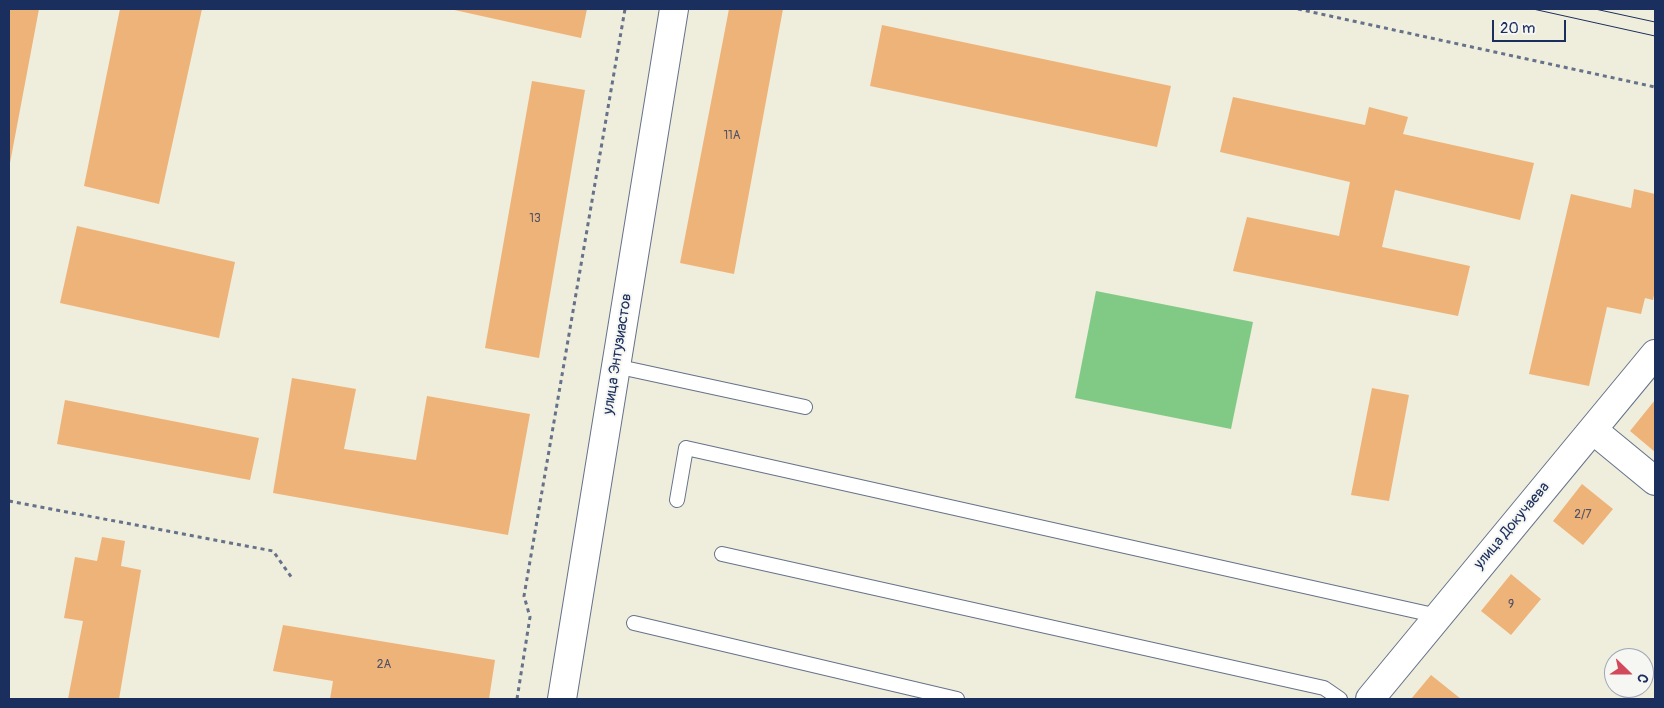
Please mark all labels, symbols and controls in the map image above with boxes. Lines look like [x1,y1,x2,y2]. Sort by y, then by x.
scale bar [1494,10,1568,42]
text: 20 m [1500,19,1535,38]
house number: 11А [723,129,741,143]
house number: 13 [529,212,541,226]
street label: улица Энтузиастов [600,292,636,416]
street label: улица Докучаева [1470,479,1554,573]
house number: 2/7 [1574,508,1592,522]
house number: 9 [1508,598,1514,612]
north arrow [1604,648,1654,698]
house number: 2А [377,658,391,672]
text: С [1633,671,1652,686]

